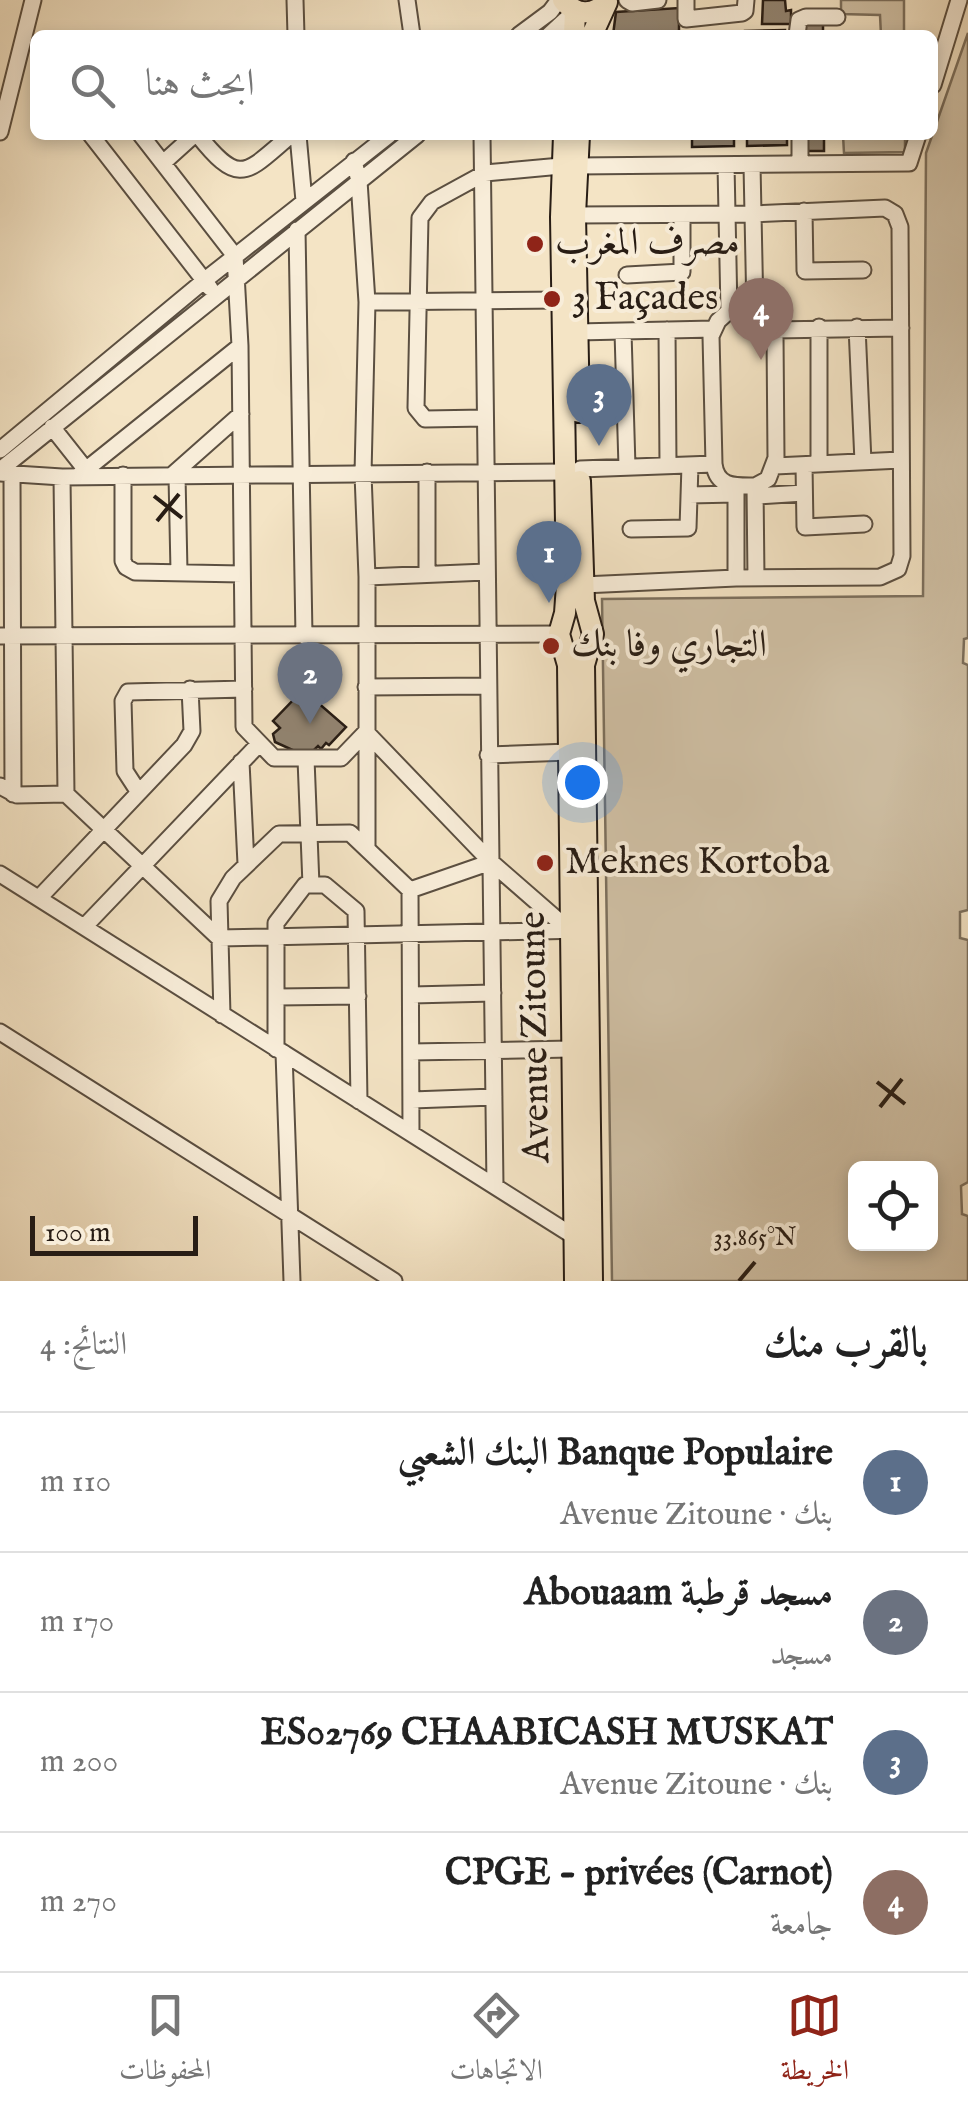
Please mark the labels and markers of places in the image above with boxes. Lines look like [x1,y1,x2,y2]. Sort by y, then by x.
place label: مصرف المغرب [555,220,740,268]
marker: مصرف المغرب [524,233,546,255]
place label: 3 Façades [572,275,718,323]
pin: 4 [728,278,794,360]
marker: 3 Façades [541,288,563,310]
pin: 3 [566,364,632,446]
pin: 1 [516,520,582,603]
place label: التجاري وفا بنك [571,622,767,674]
marker: التجاري وفا بنك [540,635,562,657]
pin: 2 [278,642,342,724]
place label: Meknes Kortoba [565,839,830,887]
marker: Meknes Kortoba [534,852,556,874]

